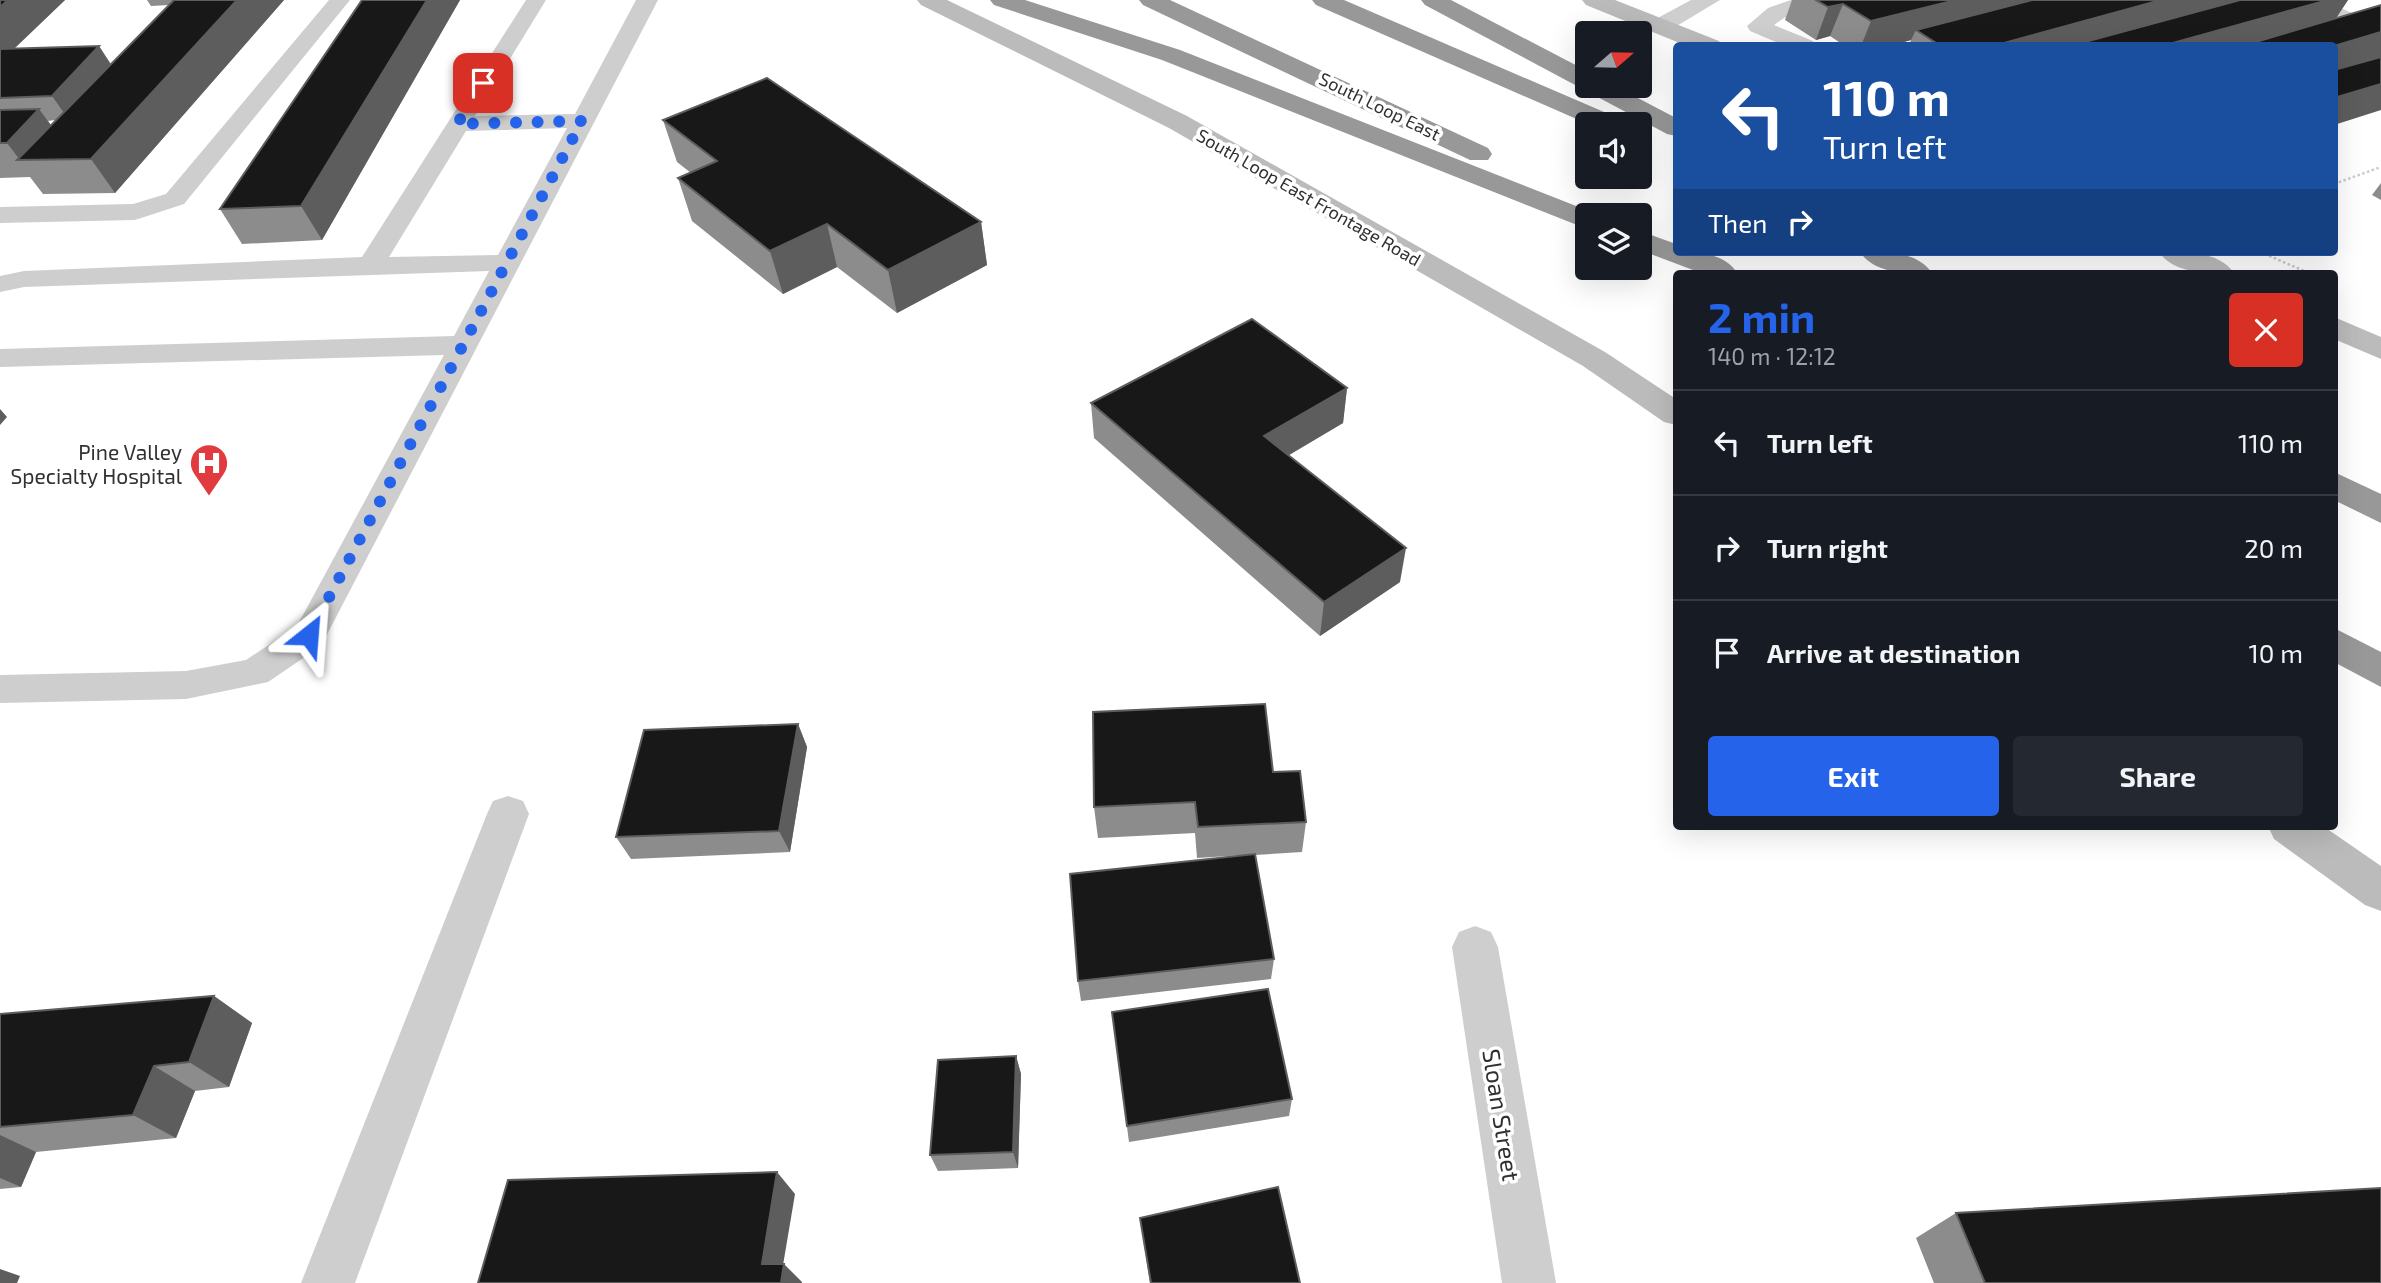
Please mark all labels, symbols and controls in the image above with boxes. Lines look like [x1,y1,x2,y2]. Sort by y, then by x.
north arrow [1575,21,1652,98]
map controls [1575,21,1652,280]
pin [453,53,513,113]
icon: arrive [464,64,502,102]
street label: South Loop East [1316,67,1444,145]
text: 110 m [1823,67,1950,126]
icon: left [1708,70,1799,161]
button: sound [1575,112,1652,189]
street label: South Loop East Frontage Road [1193,124,1425,270]
text: Turn left [1823,127,1947,165]
button: layers [1575,203,1652,280]
icon: right [1781,203,1819,241]
text: Then [1708,207,1767,238]
text: 2 min [1708,291,1815,341]
button: close [2229,293,2303,367]
text: 140 m · 12:12 [1708,342,1836,370]
icon: left [1708,424,1746,462]
text: Turn left [1767,427,1873,458]
text: 110 m [2238,427,2303,458]
place label: Pine Valley Specialty Hospital [11,439,183,488]
hospital icon: Pine Valley Specialty Hospital [188,442,230,497]
icon: right [1708,529,1746,567]
text: Turn right [1767,532,1888,563]
text: 20 m [2244,532,2303,563]
position arrow [272,598,346,672]
icon: arrive [1708,634,1746,672]
text: Arrive at destination [1767,637,2020,668]
text: 10 m [2248,637,2303,668]
button: Exit [1708,736,1999,816]
button: Share [2013,736,2303,816]
street label: Sloan Street [1477,1047,1527,1183]

